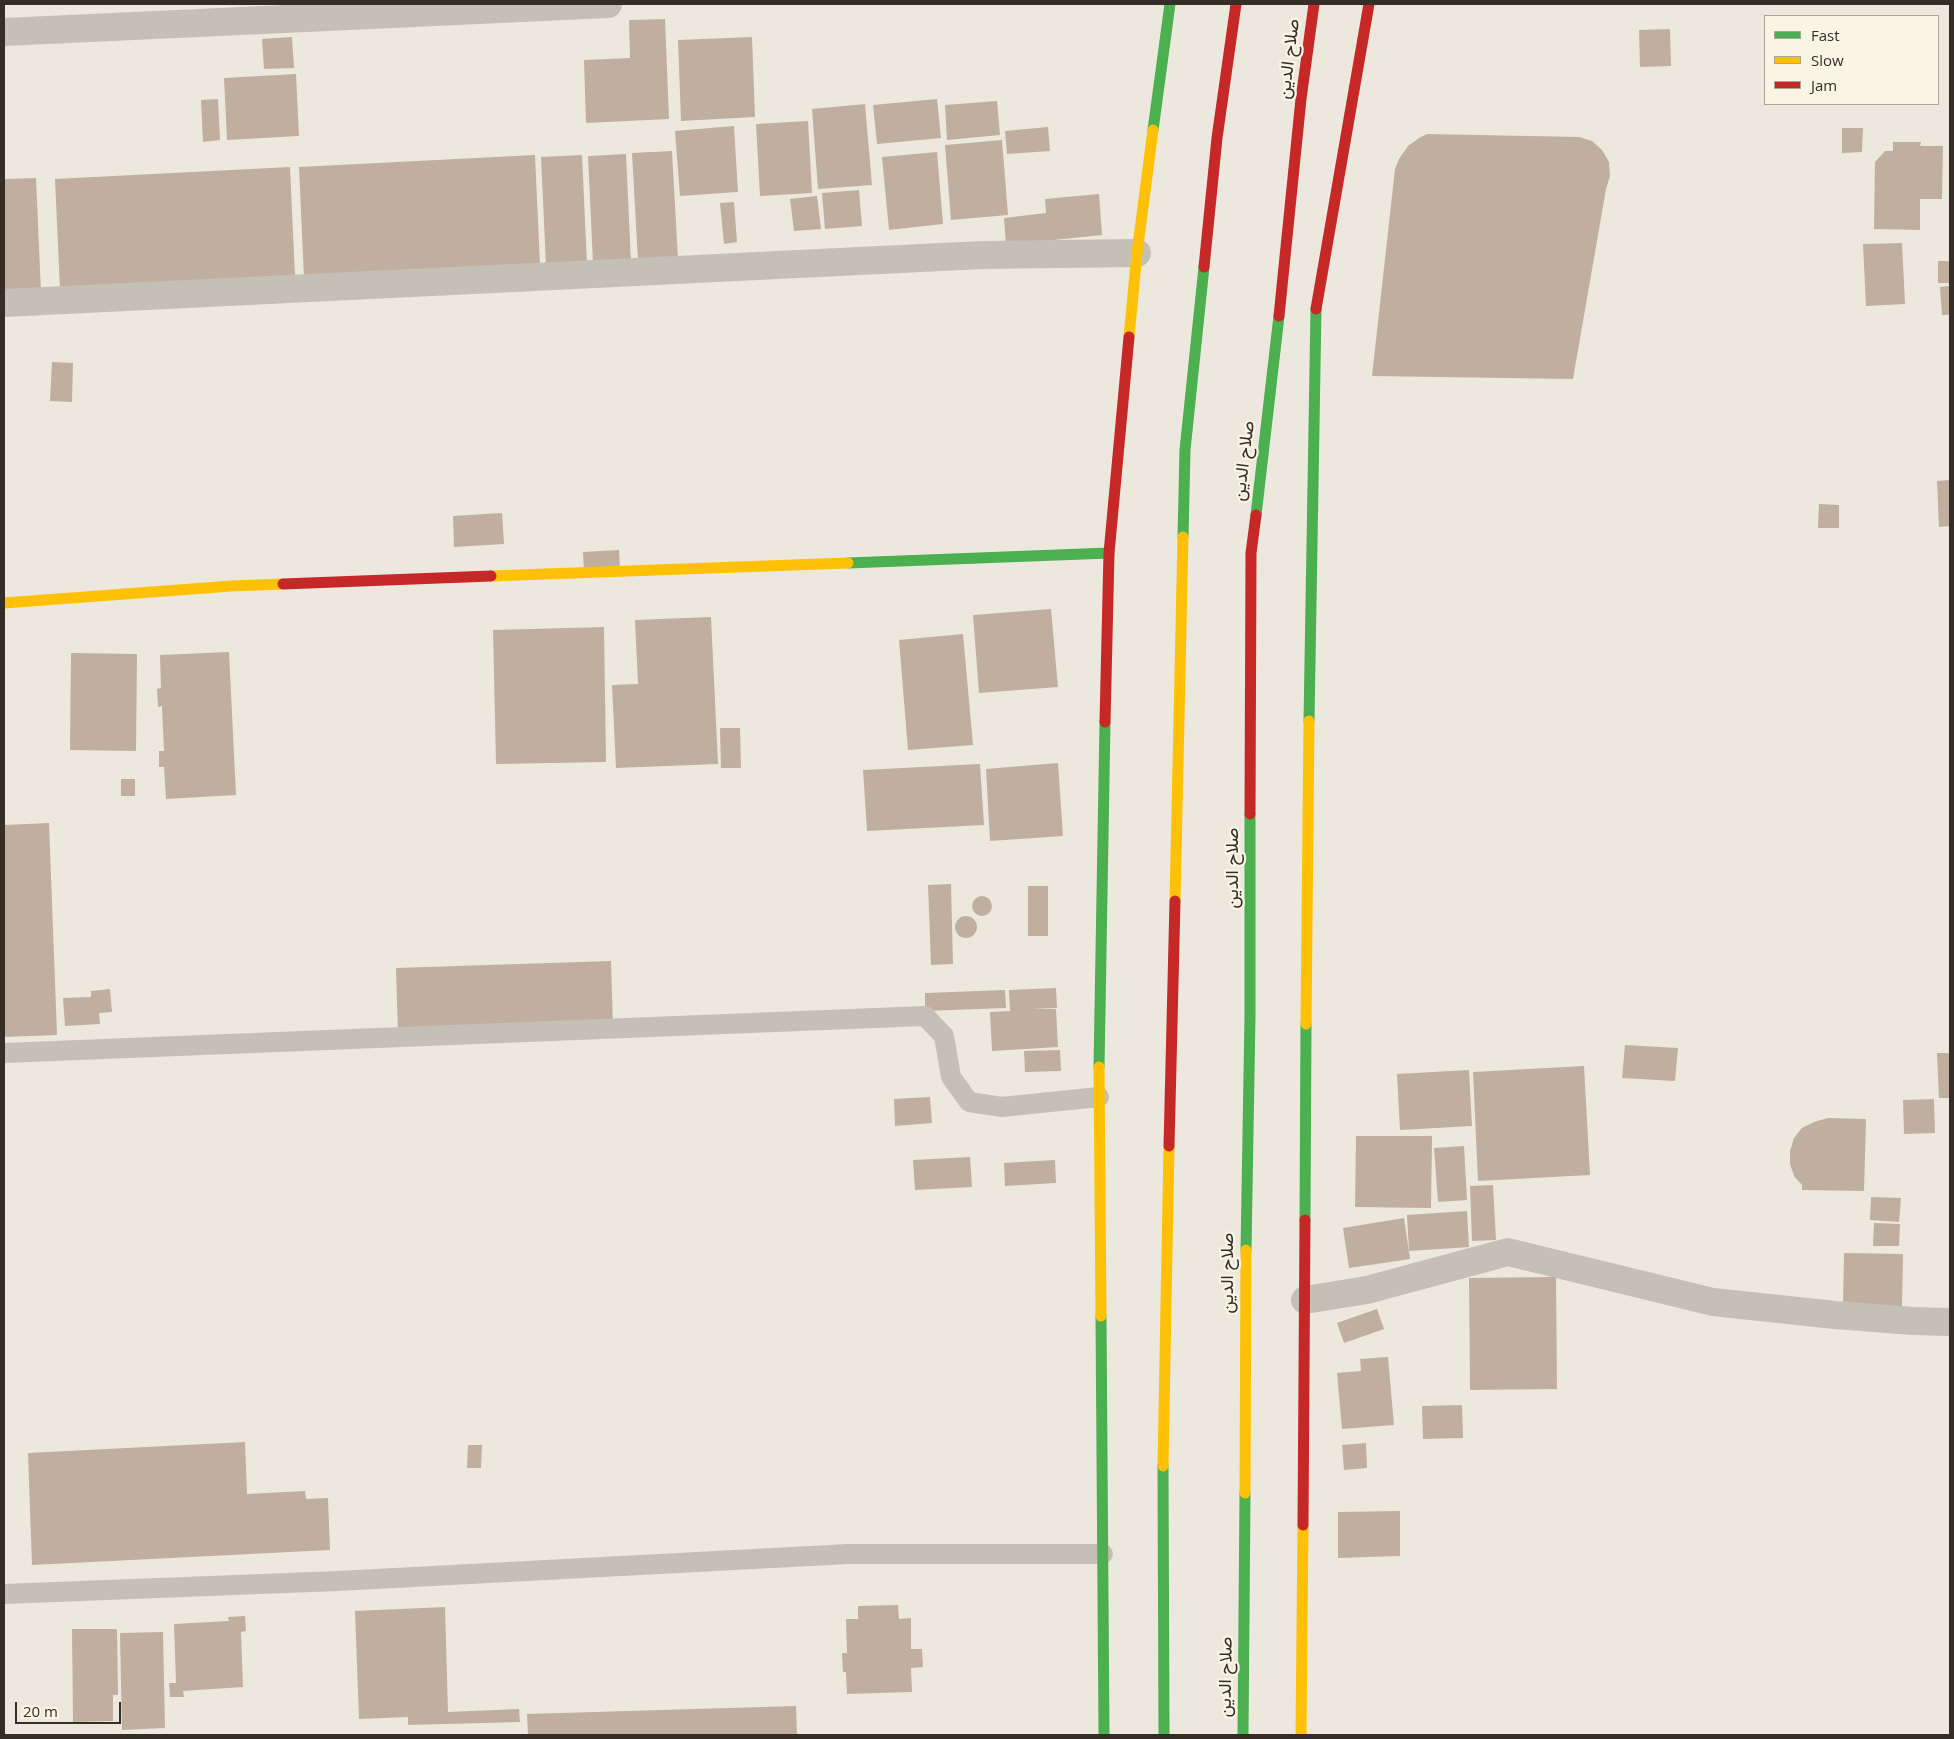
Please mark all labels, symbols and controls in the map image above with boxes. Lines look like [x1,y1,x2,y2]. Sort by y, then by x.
legend [1764,15,1939,105]
street label: صلاح الدين [1273,18,1305,100]
text: Fast [1811,25,1840,45]
text: Slow [1811,50,1844,70]
text: Jam [1811,75,1837,95]
street label: صلاح الدين [1228,420,1260,502]
street label: صلاح الدين [1222,828,1244,908]
street label: صلاح الدين [1217,1233,1239,1313]
street label: صلاح الدين [1214,1636,1238,1718]
scale bar [18,1692,124,1724]
text: 20 m [23,1701,58,1721]

